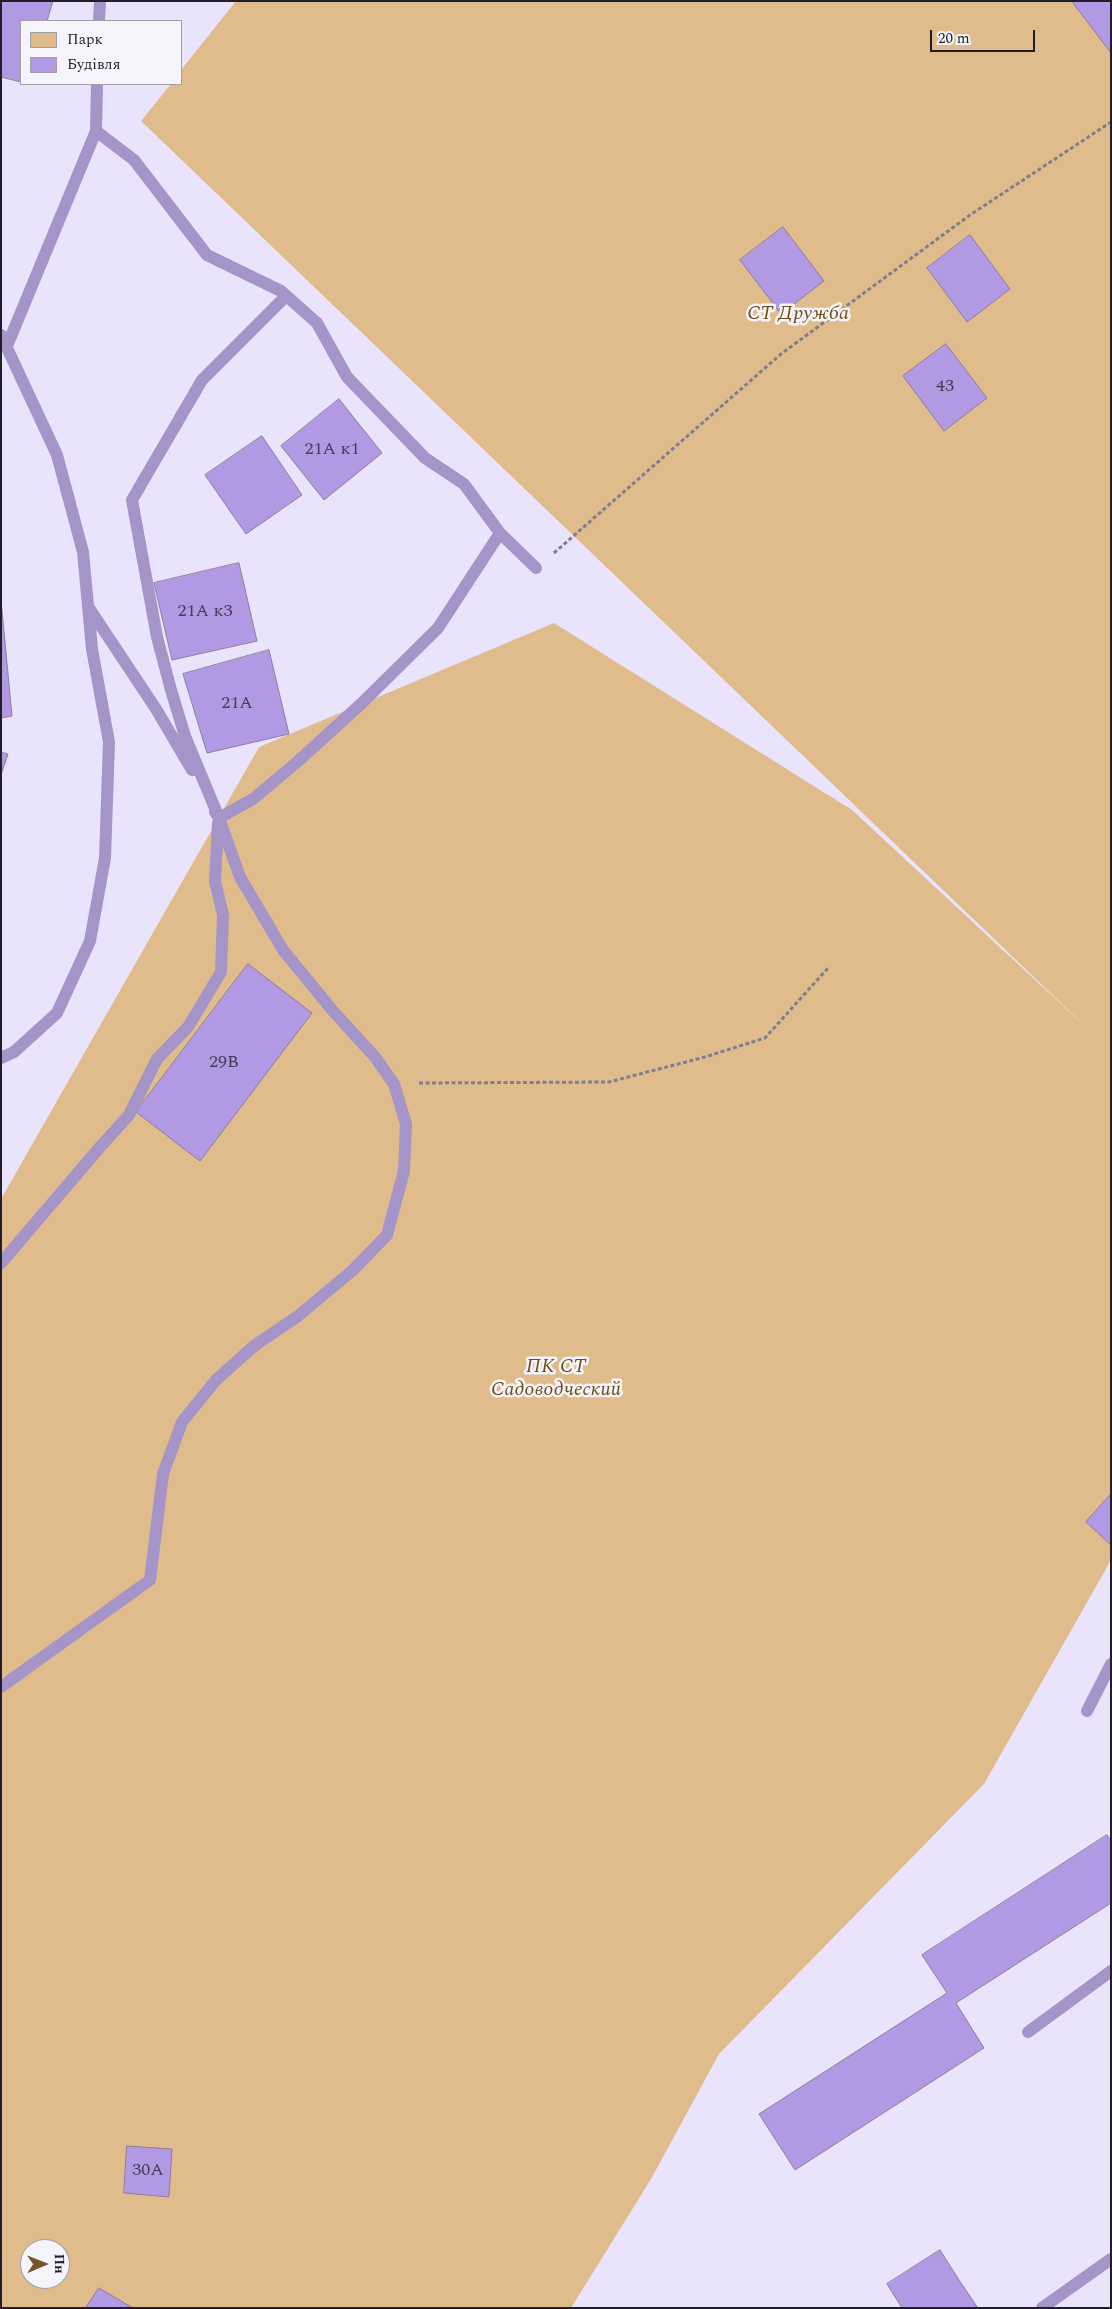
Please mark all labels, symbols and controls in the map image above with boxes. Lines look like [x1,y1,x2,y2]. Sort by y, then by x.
legend [20,20,182,85]
scale bar [932,20,1037,52]
text: 20 m [938,27,970,50]
text: Парк [67,28,103,51]
text: Будівля [67,53,121,76]
park label: СТ Дружба [747,303,849,327]
house number: 43 [936,376,954,398]
house number: 21А к1 [304,439,360,461]
house number: 21А к3 [177,601,233,623]
house number: 21А [221,693,253,715]
house number: 29В [209,1052,239,1074]
park label: ПК СТ Садоводческий [491,1356,621,1403]
house number: 30А [132,2160,164,2182]
north arrow [20,2239,70,2289]
text: Пн [49,2253,70,2274]

